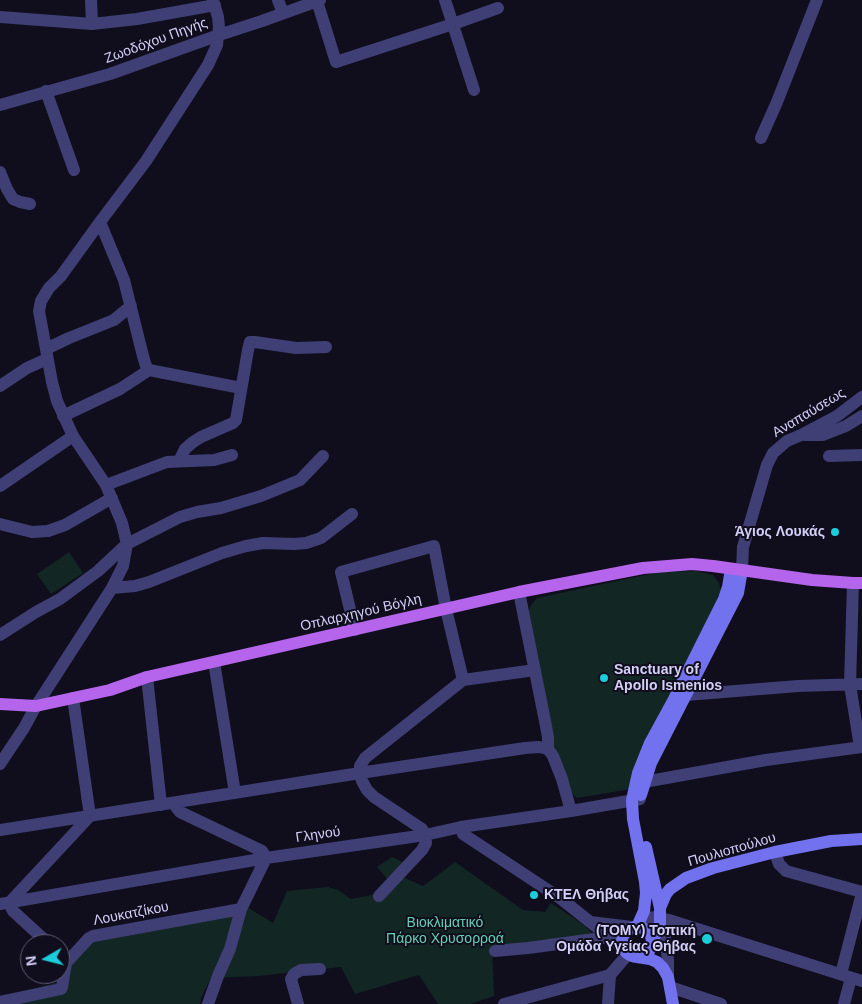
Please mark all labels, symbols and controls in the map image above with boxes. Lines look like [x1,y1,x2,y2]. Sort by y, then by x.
street label: Ζωοδόχου Πηγής [102,15,210,67]
street label: Αναπαύσεως [770,385,848,441]
place label: Άγιος Λουκάς [735,524,825,540]
marker: Άγιος Λουκάς [829,526,841,538]
street label: Οπλαρχηγού Βόγλη [299,591,423,635]
place label: Sanctuary of Apollo Ismenios [614,662,722,694]
marker: Sanctuary of Apollo Ismenios [598,672,610,684]
street label: Γληνού [295,824,341,846]
street label: Πουλιοπούλου [686,829,778,871]
place label: ΚΤΕΛ Θήβας [544,887,629,903]
marker: ΚΤΕΛ Θήβας [528,889,540,901]
street label: Λουκατζίκου [92,898,170,930]
park label: Βιοκλιματικό Πάρκο Χρυσορροά [386,915,504,948]
place label: (ΤΟΜΥ) Τοπική Ομάδα Υγείας Θήβας [556,923,696,956]
marker: (ΤΟΜΥ) Τοπική Ομάδα Υγείας Θήβας [700,932,714,946]
north arrow [20,934,70,984]
text: N [23,955,40,967]

